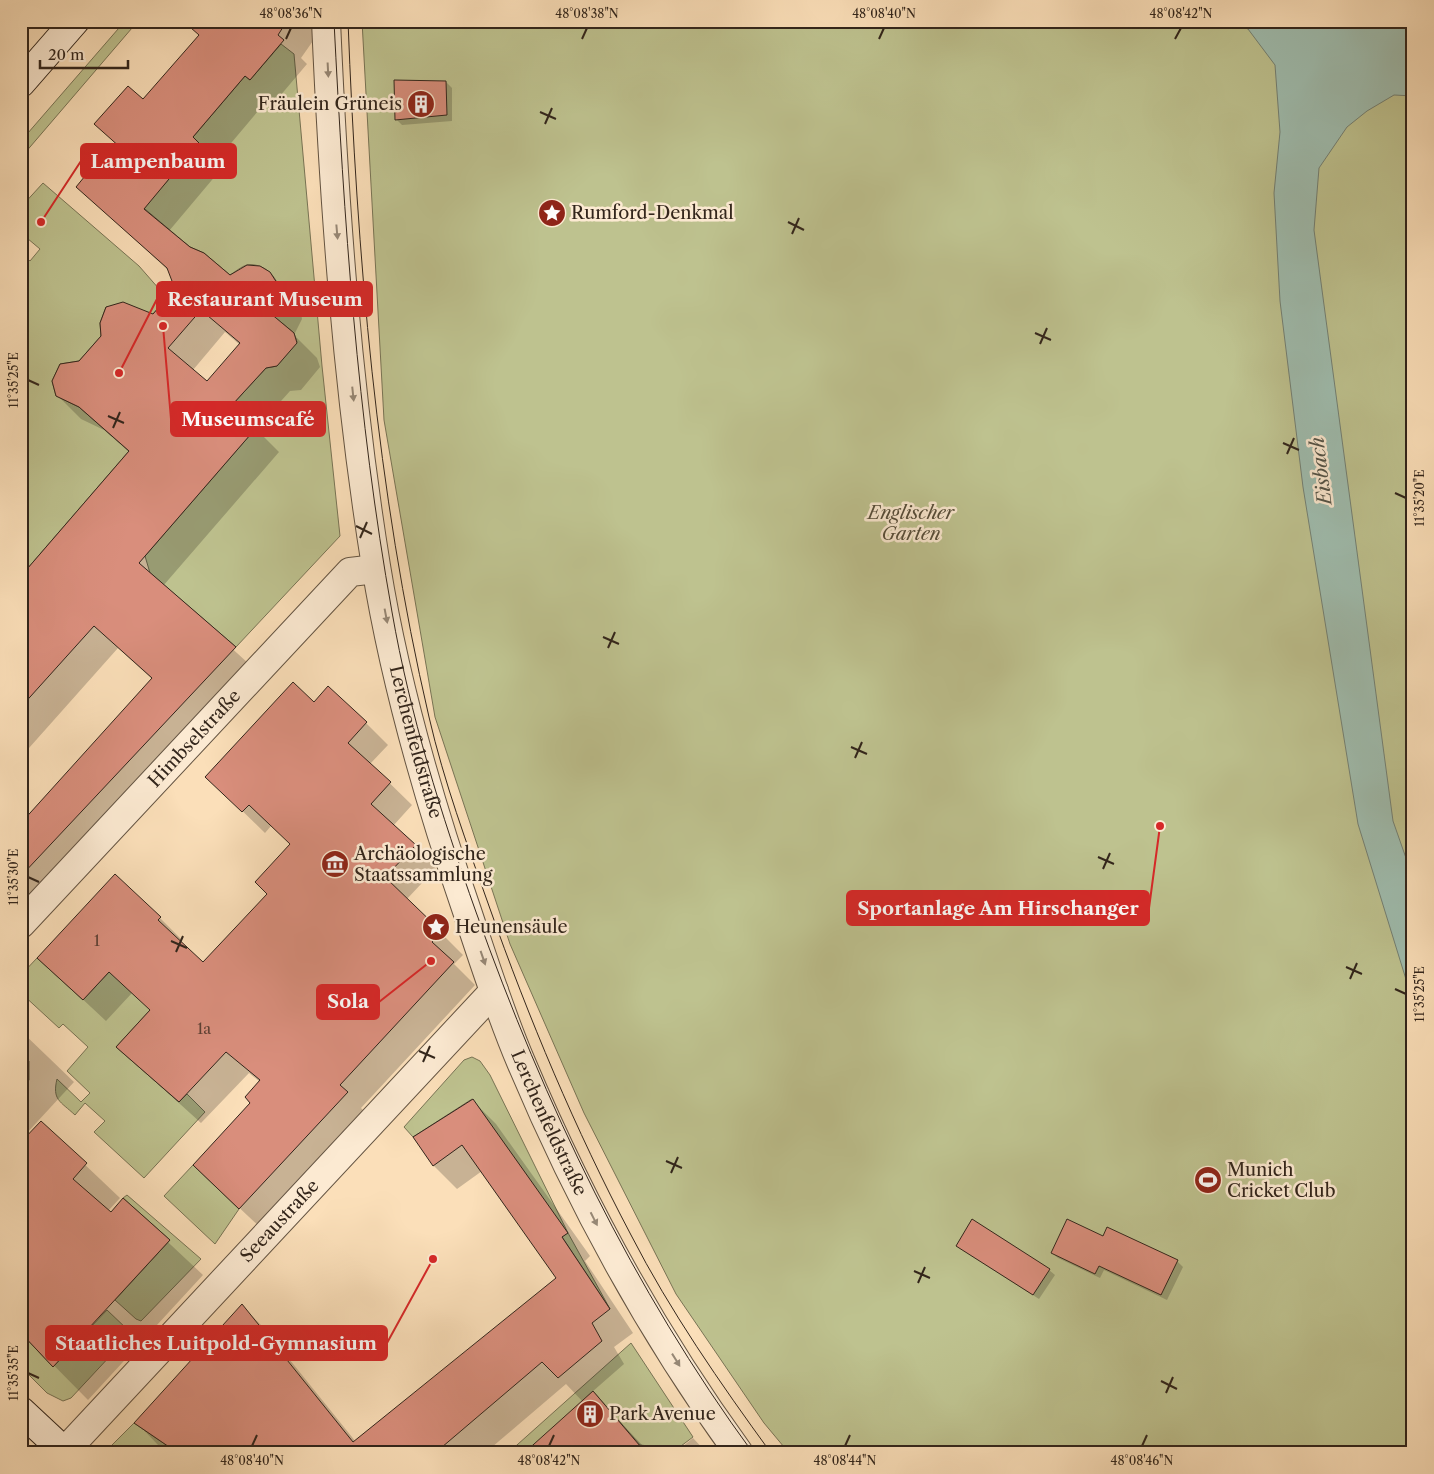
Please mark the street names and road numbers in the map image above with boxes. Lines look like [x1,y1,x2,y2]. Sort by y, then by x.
street label: Lerchenfeldstraße [385,663,447,821]
street label: Himbselstraße [144,685,245,792]
street label: Lerchenfeldstraße [506,1047,592,1199]
street label: Seeaustraße [236,1175,323,1267]

